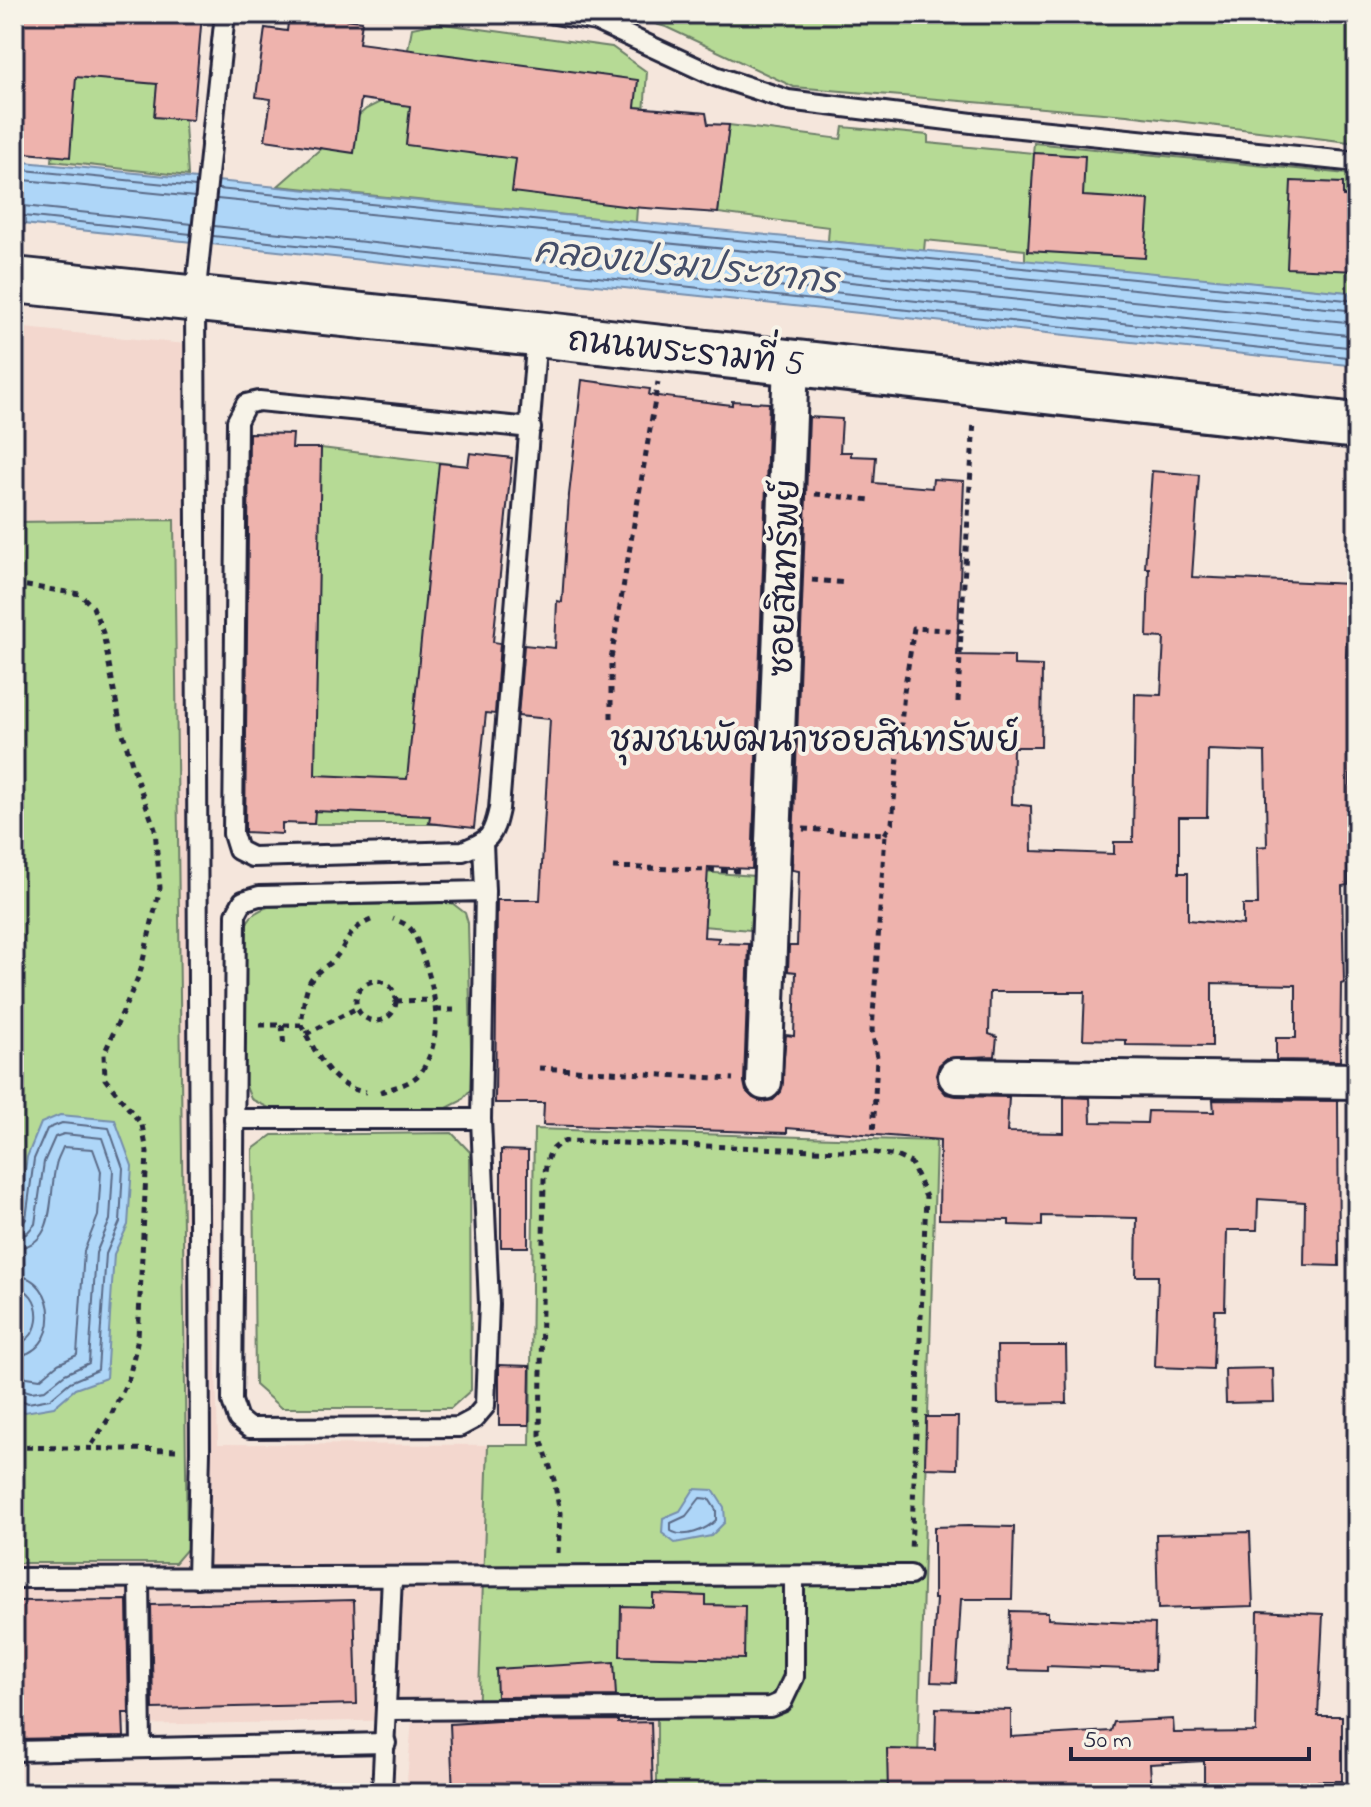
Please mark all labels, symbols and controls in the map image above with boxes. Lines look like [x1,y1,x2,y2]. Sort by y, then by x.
water label: คลองเปรมประชากร [531,226,843,311]
street label: ถนนพระรามที่ 5 [565,307,807,391]
street label: ซอยสินทรัพย์ [759,478,815,678]
district label: ชุมชนพัฒนาซอยสินทรัพย์ [610,716,1020,769]
scale bar [1071,1711,1309,1761]
text: 50 m [1083,1724,1132,1759]

